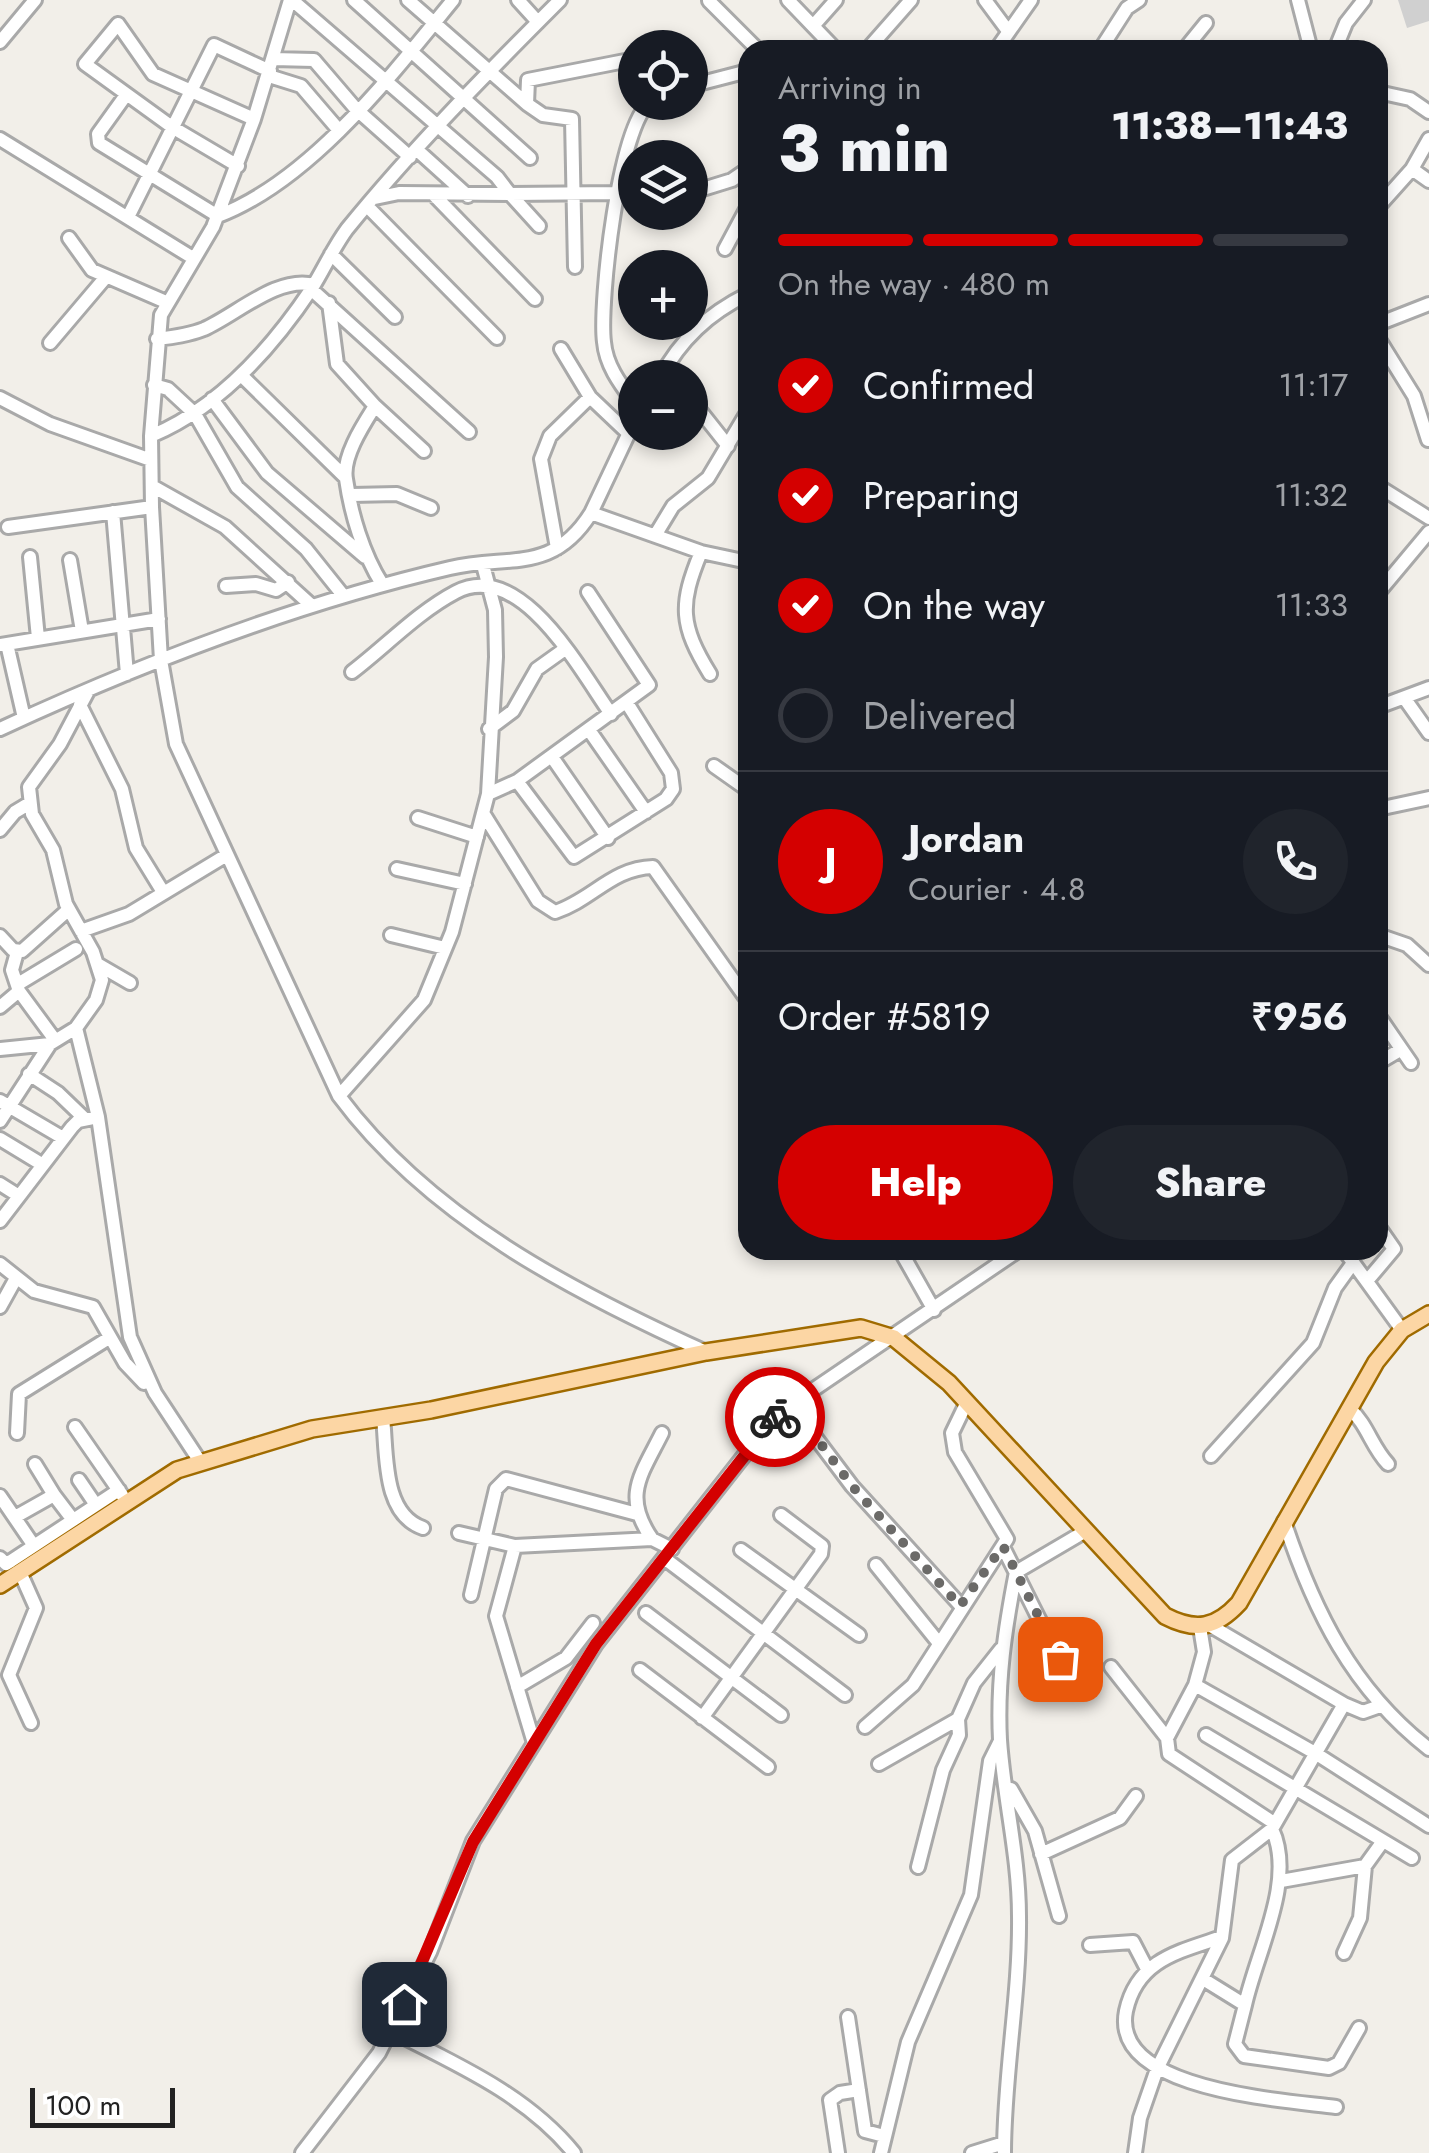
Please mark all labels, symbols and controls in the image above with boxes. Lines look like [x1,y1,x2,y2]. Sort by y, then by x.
map controls [618,30,708,450]
button: locate [618,30,708,120]
text: Arriving in [778,65,922,111]
text: 11:38–11:43 [1111,98,1348,153]
text: 3 min [778,101,950,195]
button: layers [618,140,708,230]
button: + [618,250,708,340]
text: On the way · 480 m [778,261,1050,307]
icon: check [778,358,833,413]
text: Confirmed [863,358,1034,413]
button: − [618,360,708,450]
text: 11:17 [1278,362,1348,408]
icon: check [778,468,833,523]
text: Preparing [863,468,1020,523]
text: 11:32 [1274,472,1348,518]
icon: check [778,578,833,633]
text: On the way [863,578,1045,633]
text: 11:33 [1275,582,1348,628]
text: Delivered [863,688,1016,743]
button: phone [1243,809,1348,914]
text: Jordan [908,811,1024,866]
text: J [824,834,837,889]
text: Courier · 4.8 [908,866,1085,912]
text: Order #5819 [778,989,991,1044]
text: ₹956 [1251,989,1348,1044]
button: Help [778,1125,1053,1240]
button: Share [1073,1125,1348,1240]
courier [725,1367,825,1467]
icon: bike [748,1390,803,1445]
pin [1018,1617,1103,1702]
icon: bag [1033,1632,1088,1687]
pin [362,1962,447,2047]
icon: home [377,1977,432,2032]
scale bar [30,2083,175,2128]
text: 100 m [45,2085,121,2126]

